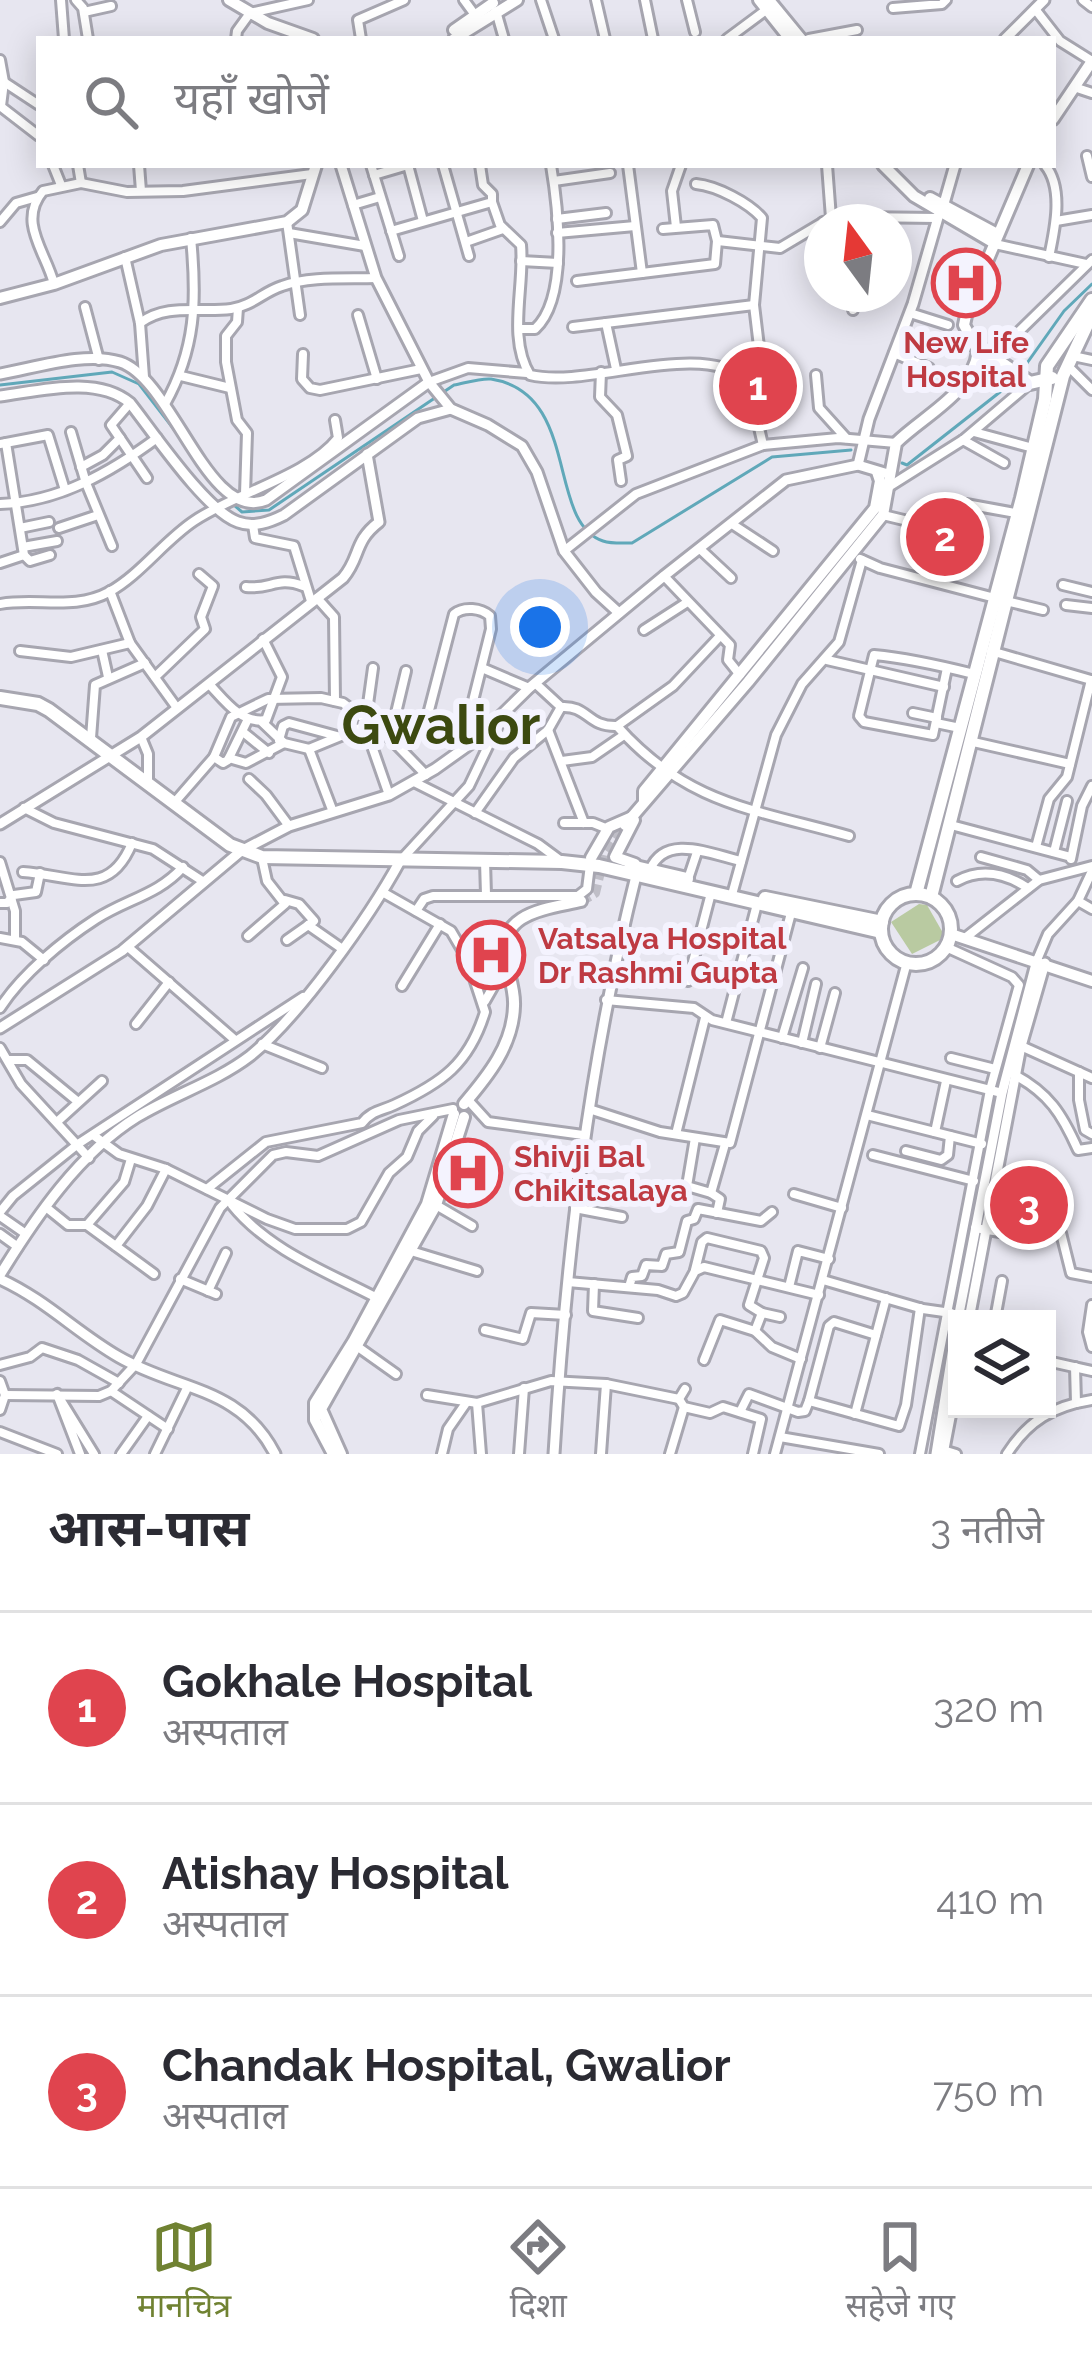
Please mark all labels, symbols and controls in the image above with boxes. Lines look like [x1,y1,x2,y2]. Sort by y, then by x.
search box [36,36,1056,168]
icon: search [78,69,144,135]
text: यहाँ खोजें [174,72,329,125]
north arrow [804,204,912,312]
hospital icon: New Life Hospital [931,248,1001,318]
place label: New Life Hospital [903,325,1029,394]
pin: 1 [719,341,797,431]
pin: 2 [906,492,984,582]
your location [510,597,570,657]
district label: Gwalior [342,693,540,757]
hospital icon: Vatsalya Hospital Dr Rashmi Gupta [456,920,526,990]
place label: Vatsalya Hospital Dr Rashmi Gupta [538,921,787,990]
hospital icon: Shivji Bal Chikitsalaya [433,1138,503,1208]
place label: Shivji Bal Chikitsalaya [514,1139,688,1208]
pin: 3 [990,1160,1068,1250]
map controls [948,1310,1056,1418]
button: layers [948,1310,1056,1418]
text: आस-पास [48,1498,249,1558]
text: 3 नतीजे [930,1506,1044,1552]
text: Gokhale Hospital [162,1655,532,1708]
text: 1 [77,1685,97,1731]
text: 320 m [933,1685,1044,1731]
text: अस्पताल [162,1708,288,1754]
text: Atishay Hospital [162,1847,509,1900]
text: 2 [76,1877,98,1923]
text: 410 m [936,1877,1044,1923]
text: अस्पताल [162,1900,288,1946]
text: Chandak Hospital, Gwalior [162,2039,731,2092]
text: 3 [76,2069,98,2115]
text: 750 m [933,2069,1044,2115]
text: अस्पताल [162,2092,288,2138]
tab: मानचित्र [137,2214,231,2330]
tab: दिशा [505,2214,571,2330]
tab: सहेजे गए [845,2214,955,2330]

